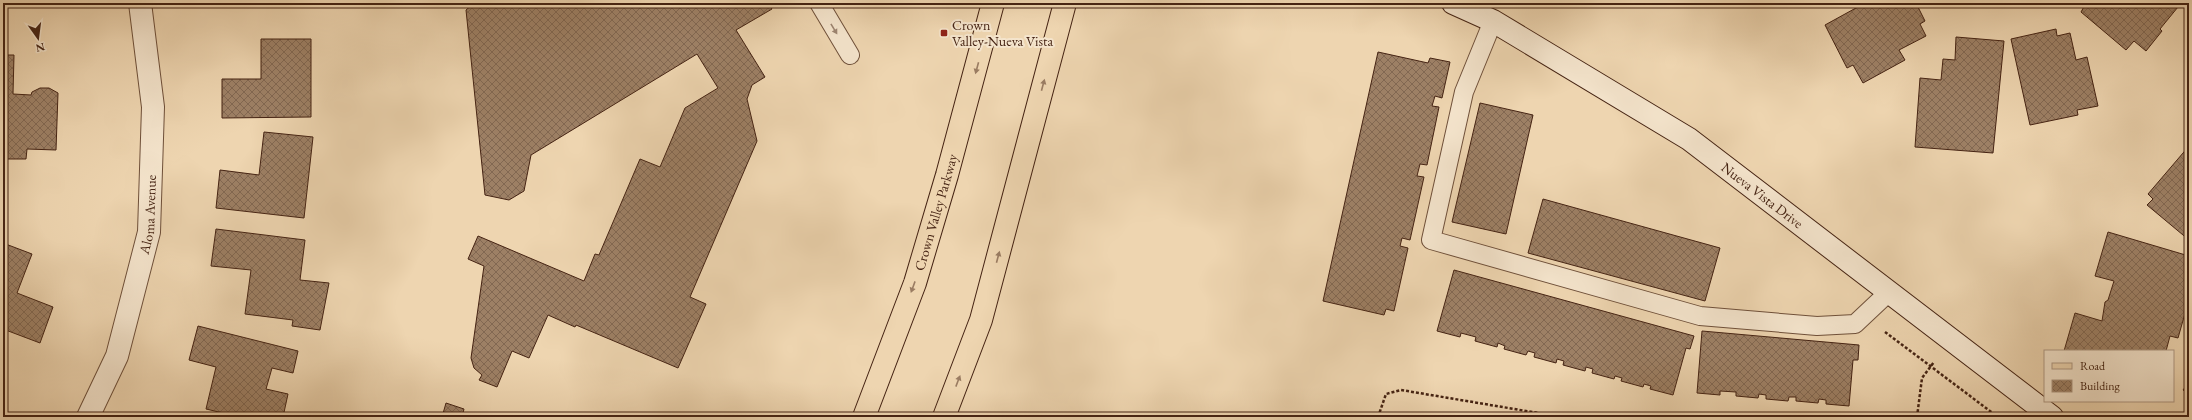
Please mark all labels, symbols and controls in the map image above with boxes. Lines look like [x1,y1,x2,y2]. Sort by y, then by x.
place label: Crown Valley-Nueva Vista [952,16,1053,50]
north arrow [18,18,58,58]
one-way arrow [831,23,838,35]
marker: Crown Valley-Nueva Vista [939,28,949,38]
text: N [34,40,46,56]
one-way arrow [974,62,980,74]
one-way arrow [1040,79,1046,91]
street label: Crown Valley Parkway [910,151,961,273]
street label: Nueva Vista Drive [1718,158,1807,232]
street label: Aloma Avenue [134,174,160,257]
one-way arrow [995,251,1001,263]
one-way arrow [910,281,916,293]
legend [2044,350,2174,402]
text: Road [2080,358,2106,374]
one-way arrow [956,374,962,386]
text: Building [2080,378,2121,394]

